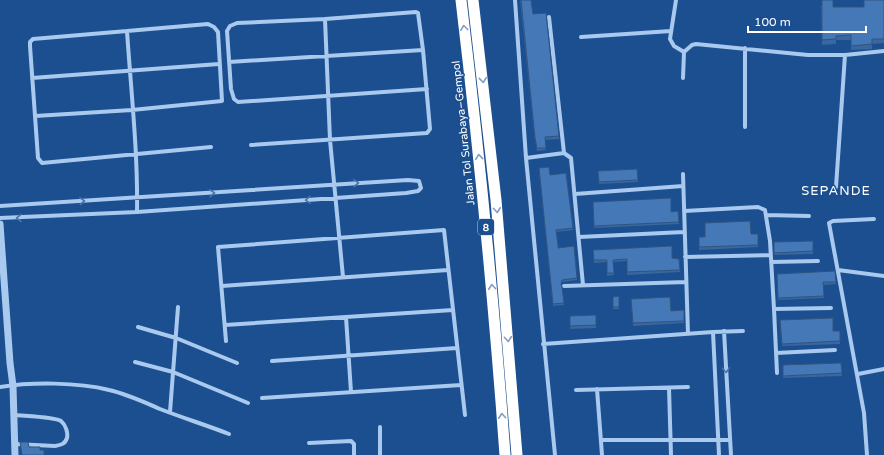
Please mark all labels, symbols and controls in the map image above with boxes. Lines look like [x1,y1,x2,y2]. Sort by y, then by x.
scale bar [748,8,866,34]
text: 100 m [754,15,791,29]
one-way arrow [460,25,469,31]
street label: Jalan Tol Surabaya–Gempol [449,60,478,206]
one-way arrow [479,77,488,83]
one-way arrow [475,154,484,160]
one-way arrow [353,179,359,188]
district label: SEPANDE [801,183,871,199]
one-way arrow [209,189,215,197]
one-way arrow [305,195,311,204]
one-way arrow [79,197,85,206]
one-way arrow [493,207,502,213]
one-way arrow [16,213,22,222]
road number: 8 [478,219,494,235]
one-way arrow [487,283,496,290]
one-way arrow [503,336,512,342]
one-way arrow [722,367,731,373]
one-way arrow [497,413,506,419]

